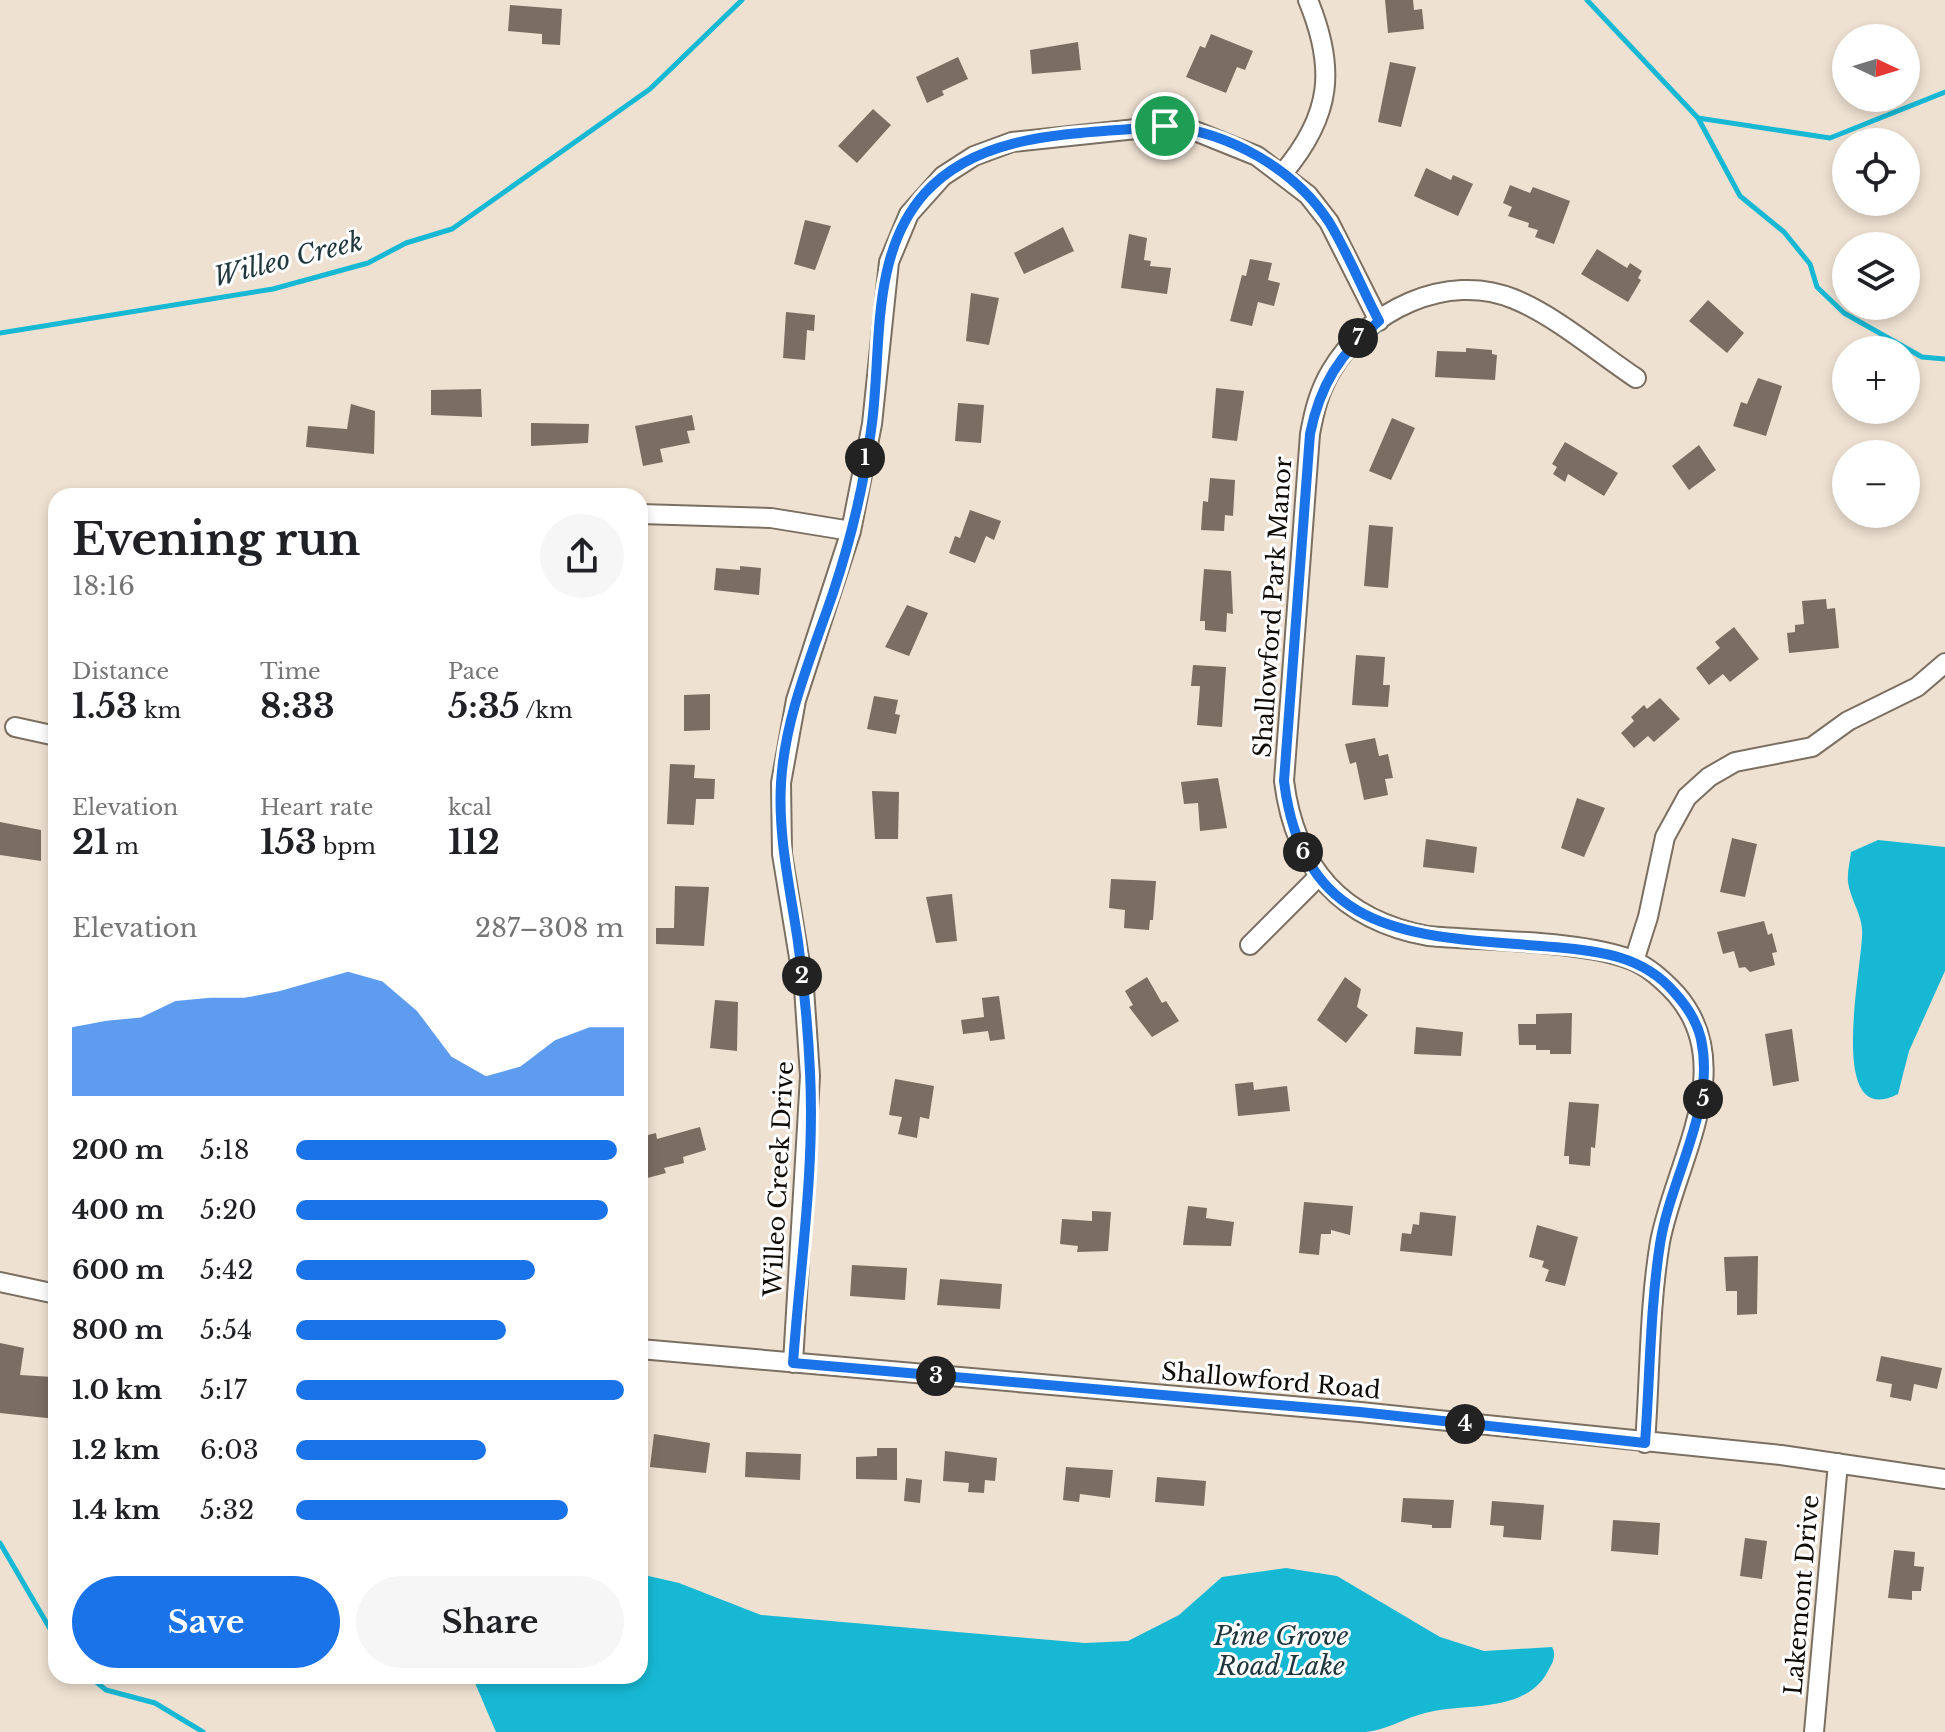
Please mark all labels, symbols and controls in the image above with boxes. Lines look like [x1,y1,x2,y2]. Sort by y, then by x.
north arrow [1832,24,1920,112]
map controls [1832,24,1920,528]
pin [1131,92,1199,160]
icon: arrive [1143,104,1187,148]
button: locate [1832,128,1920,216]
water label: Willeo Creek [210,225,366,293]
button: layers [1832,232,1920,320]
pin: 7 [1338,318,1378,358]
text: 7 [1352,324,1364,351]
button: + [1832,336,1920,424]
pin: 1 [845,438,885,478]
button: − [1832,440,1920,528]
text: 1 [860,444,870,471]
street label: Shallowford Park Manor [1248,455,1298,758]
text: Evening run [72,512,360,567]
button: share [540,514,624,598]
text: 18:16 [72,570,135,602]
text: Distance [72,658,169,685]
text: Time [260,658,321,685]
text: Pace [448,658,499,685]
text: 1.53 [72,685,138,727]
text: 8:33 [260,685,335,727]
text: 5:35 [448,685,520,727]
text: km [138,697,181,724]
text: /km [520,697,573,724]
text: Elevation [72,794,178,821]
text: Heart rate [260,794,373,821]
text: kcal [448,794,492,821]
text: 21 [72,821,109,863]
text: 153 [260,821,317,863]
text: 112 [448,821,500,863]
pin: 6 [1283,832,1323,872]
text: m [109,833,139,860]
text: bpm [317,833,376,860]
text: 6 [1296,838,1310,865]
text: Elevation [72,912,198,944]
text: 287–308 m [475,912,624,944]
pin: 2 [782,956,822,996]
text: 2 [795,962,809,989]
street label: Willeo Creek Drive [758,1060,799,1299]
pin: 5 [1683,1079,1723,1119]
text: 5 [1696,1085,1710,1112]
text: 200 m [72,1134,164,1166]
text: 5:18 [200,1134,250,1166]
text: 400 m [72,1194,164,1226]
text: 5:20 [200,1194,257,1226]
text: 600 m [72,1254,164,1286]
text: 5:42 [200,1254,253,1286]
text: 800 m [72,1314,163,1346]
text: 5:54 [200,1314,252,1346]
pin: 3 [916,1356,956,1396]
street label: Shallowford Road [1160,1356,1382,1405]
text: 3 [929,1362,943,1389]
text: 1.0 km [72,1374,162,1406]
text: 5:17 [200,1374,247,1406]
pin: 4 [1445,1404,1485,1444]
text: 4 [1458,1410,1472,1437]
text: 1.2 km [72,1434,160,1466]
text: 6:03 [200,1434,259,1466]
text: 1.4 km [72,1494,160,1526]
text: 5:32 [200,1494,254,1526]
street label: Lakemont Drive [1778,1494,1825,1696]
button: Save [72,1576,340,1668]
button: Share [356,1576,624,1668]
water label: Pine Grove Road Lake [1213,1620,1348,1682]

